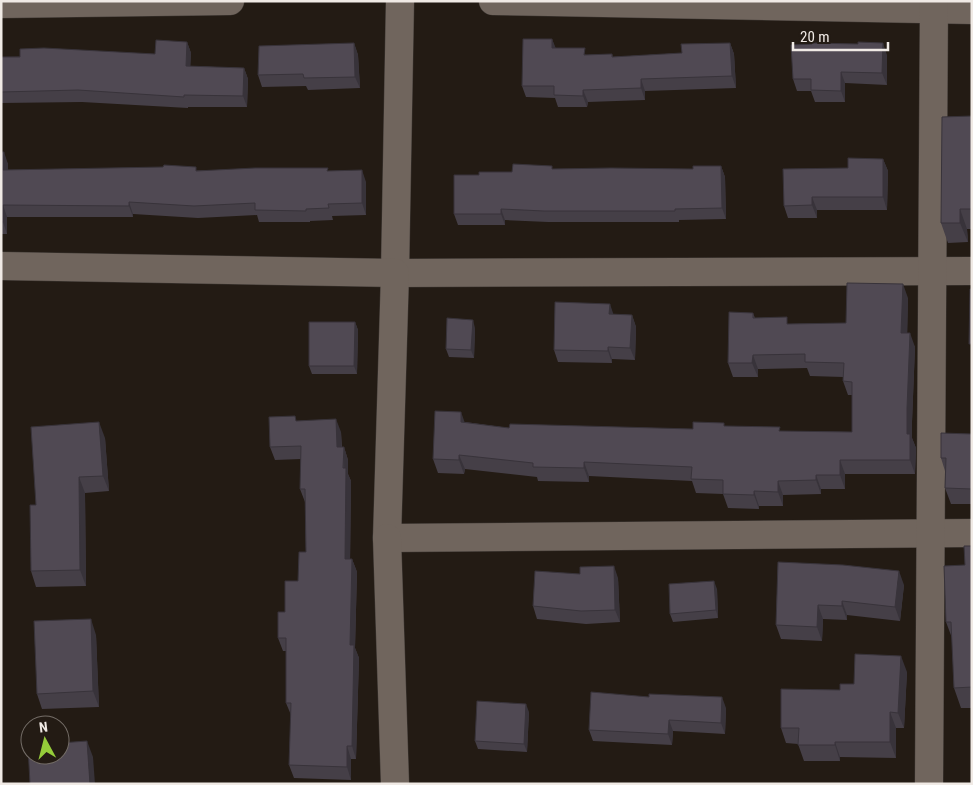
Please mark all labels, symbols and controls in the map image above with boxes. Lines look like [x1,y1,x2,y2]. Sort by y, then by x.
scale bar [793,20,888,52]
text: 20 m [800,28,830,46]
north arrow [20,715,70,765]
text: N [38,719,49,736]

